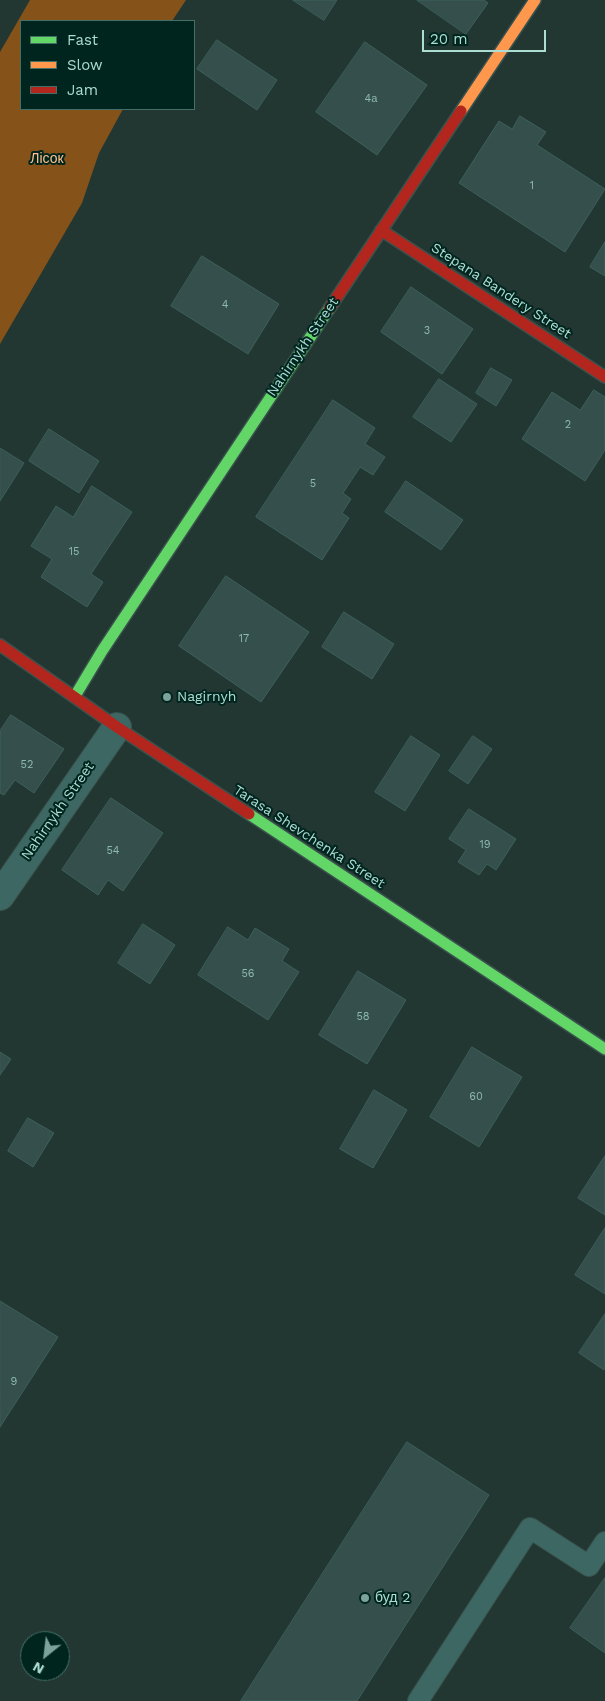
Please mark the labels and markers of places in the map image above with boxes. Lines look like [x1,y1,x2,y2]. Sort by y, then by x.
place label: Nagirnyh [177,689,236,705]
marker: Nagirnyh [161,691,173,703]
place label: буд 2 [375,1590,410,1606]
marker: буд 2 [359,1592,371,1604]

